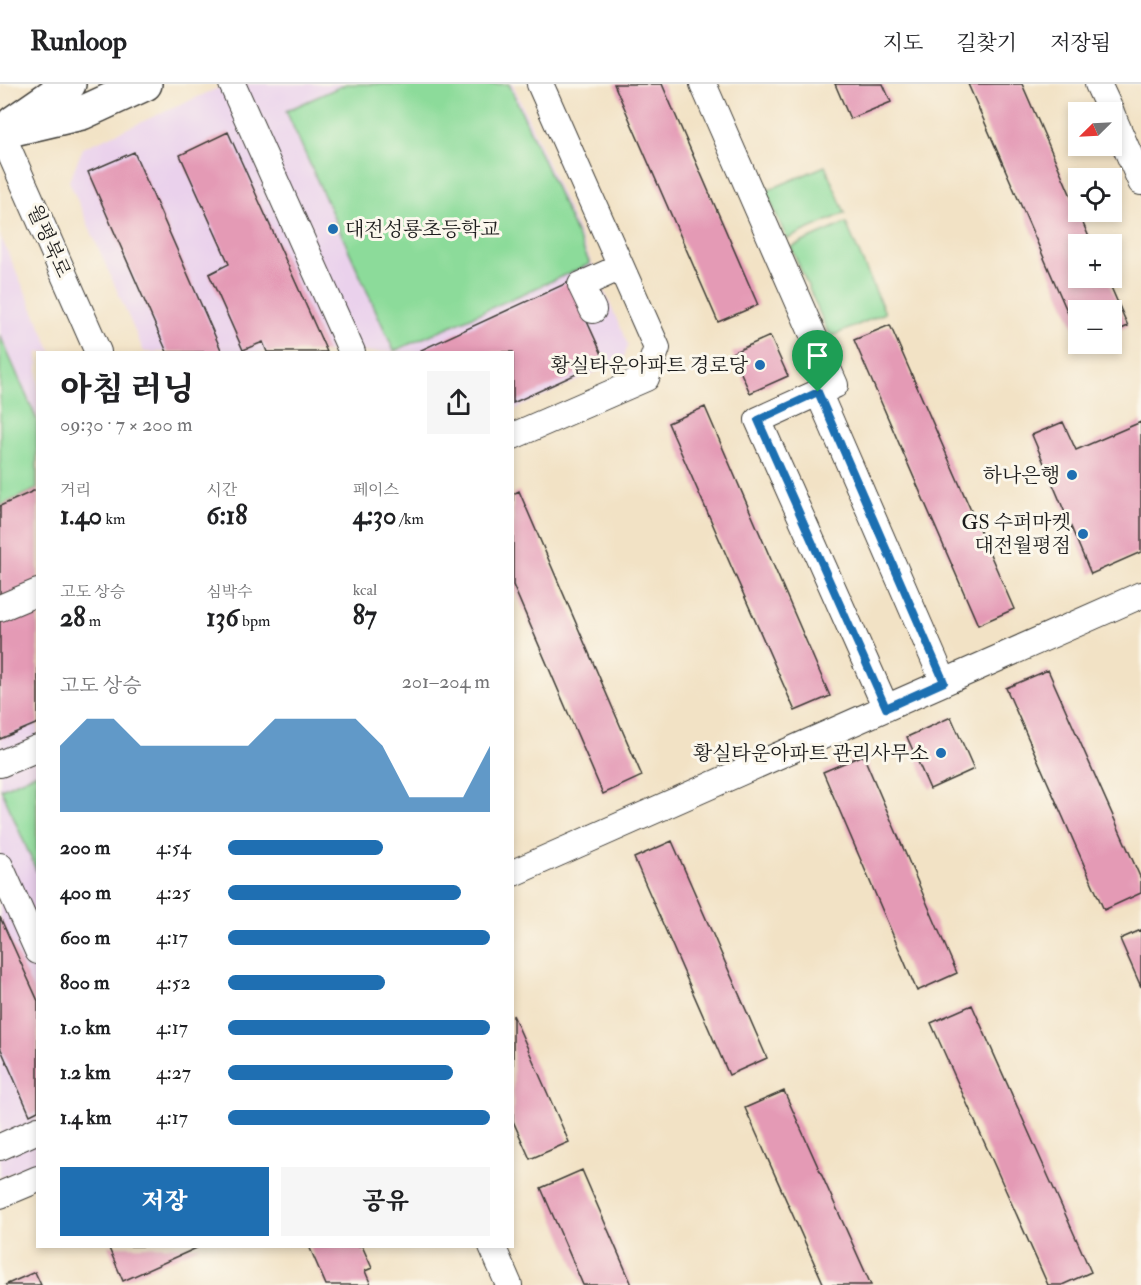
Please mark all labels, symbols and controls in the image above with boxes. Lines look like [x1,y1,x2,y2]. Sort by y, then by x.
text: Runloop [30,24,127,59]
text: 지도 [883,30,923,57]
text: 길찾기 [956,30,1017,57]
text: 저장됨 [1050,30,1111,57]
north arrow [1068,102,1122,156]
map controls [1068,102,1122,354]
button: locate [1068,168,1122,222]
street label: 월평북로 [22,201,76,281]
place label: 대전성룡초등학교 [345,217,500,242]
marker: 대전성룡초등학교 [326,222,340,236]
button: + [1068,234,1122,288]
button: − [1068,300,1122,354]
pin [792,330,843,392]
icon: arrive [801,339,834,372]
place label: 황실타운아파트 경로당 [551,353,749,378]
marker: 황실타운아파트 경로당 [753,358,767,372]
text: 아침 러닝 [60,369,194,410]
button: share [427,371,490,434]
text: 09:30 · 7 × 200 m [60,412,193,437]
place label: 하나은행 [983,463,1060,488]
marker: 하나은행 [1065,468,1079,482]
text: 거리 [60,480,91,500]
text: 시간 [206,480,237,500]
text: 페이스 [353,480,399,500]
text: 1.40 [60,500,102,532]
text: 6:18 [206,500,247,532]
text: 4:30 [353,500,396,532]
text: km [102,509,125,529]
text: /km [396,509,424,529]
place label: GS 수퍼마켓 대전월평점 [962,510,1071,558]
marker: GS 수퍼마켓 대전월평점 [1076,527,1090,541]
text: kcal [353,580,377,600]
text: 고도 상승 [60,582,125,602]
text: 심박수 [206,582,253,602]
text: 87 [353,600,377,632]
text: 28 [60,602,85,634]
text: 136 [206,602,239,634]
text: m [85,611,101,631]
text: bpm [239,611,270,631]
text: 201–204 m [402,669,490,694]
text: 고도 상승 [60,673,142,698]
place label: 황실타운아파트 관리사무소 [693,741,929,766]
marker: 황실타운아파트 관리사무소 [934,746,948,760]
text: 200 m [60,835,110,860]
text: 4:54 [156,835,191,860]
text: 400 m [60,880,111,905]
text: 4:25 [156,880,191,905]
text: 600 m [60,925,110,950]
text: 4:17 [156,925,188,950]
text: 800 m [60,970,110,995]
text: 4:52 [156,970,191,995]
text: 1.0 km [60,1015,111,1040]
text: 4:17 [156,1015,188,1040]
text: 1.2 km [60,1060,110,1085]
text: 4:27 [156,1060,191,1085]
text: 1.4 km [60,1105,111,1130]
text: 4:17 [156,1105,188,1130]
button: 저장 [60,1167,269,1236]
button: 공유 [281,1167,490,1236]

